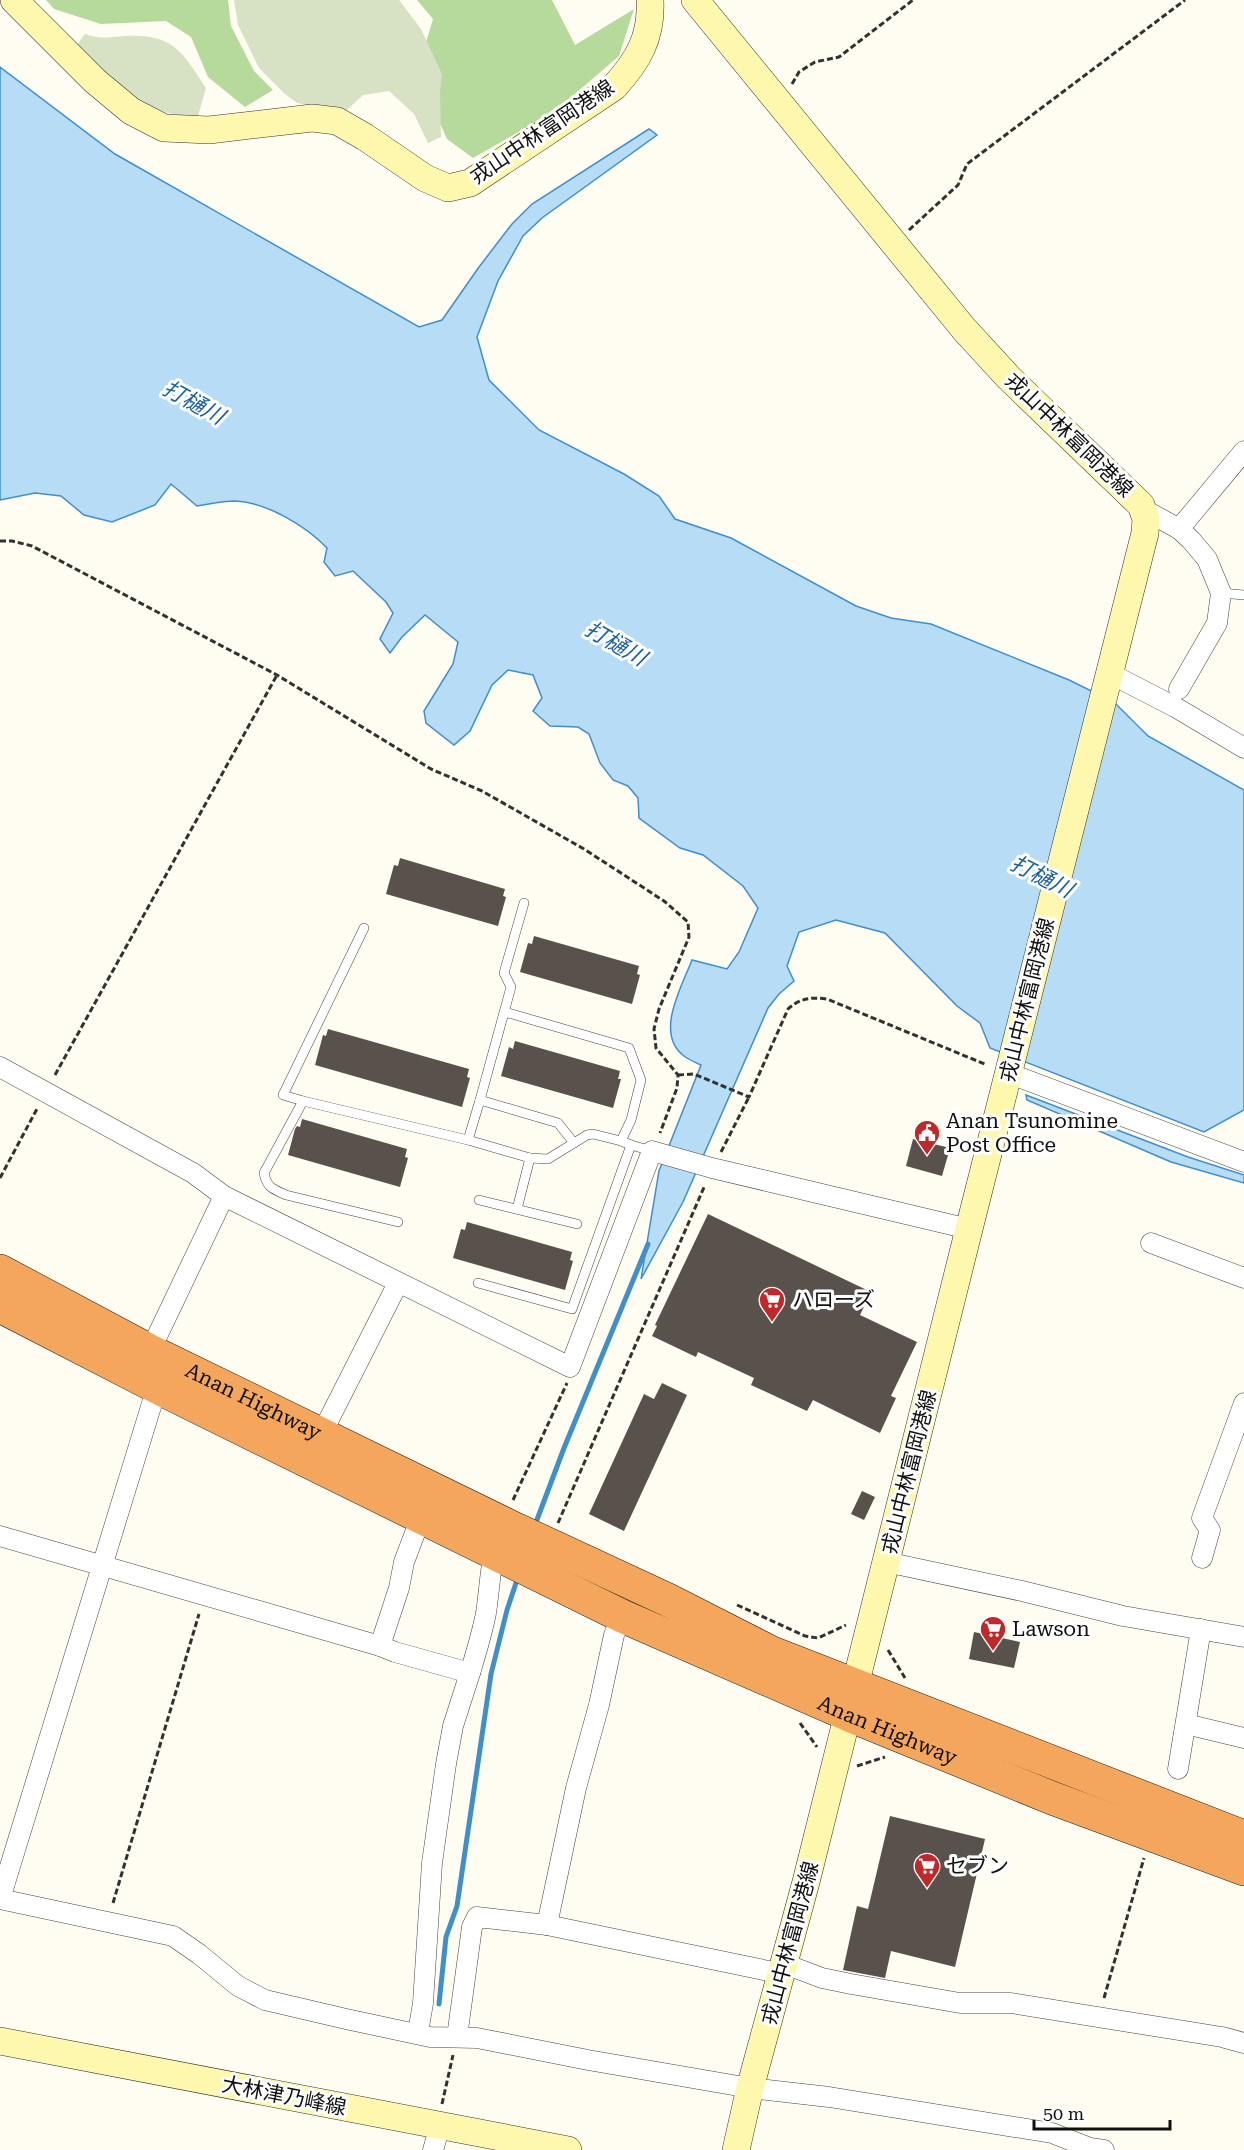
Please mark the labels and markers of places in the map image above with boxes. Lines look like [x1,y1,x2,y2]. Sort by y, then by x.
place label: Anan Tsunomine Post Office [946,1109,1118,1157]
public building icon: Anan Tsunomine Post Office [912,1118,942,1156]
supermarket icon: ハローズ [757,1285,787,1323]
place label: ハローズ [792,1288,875,1312]
supermarket icon: Lawson [978,1614,1008,1652]
place label: Lawson [1012,1617,1090,1641]
supermarket icon: セブン [912,1851,942,1889]
place label: セブン [946,1854,1009,1878]

